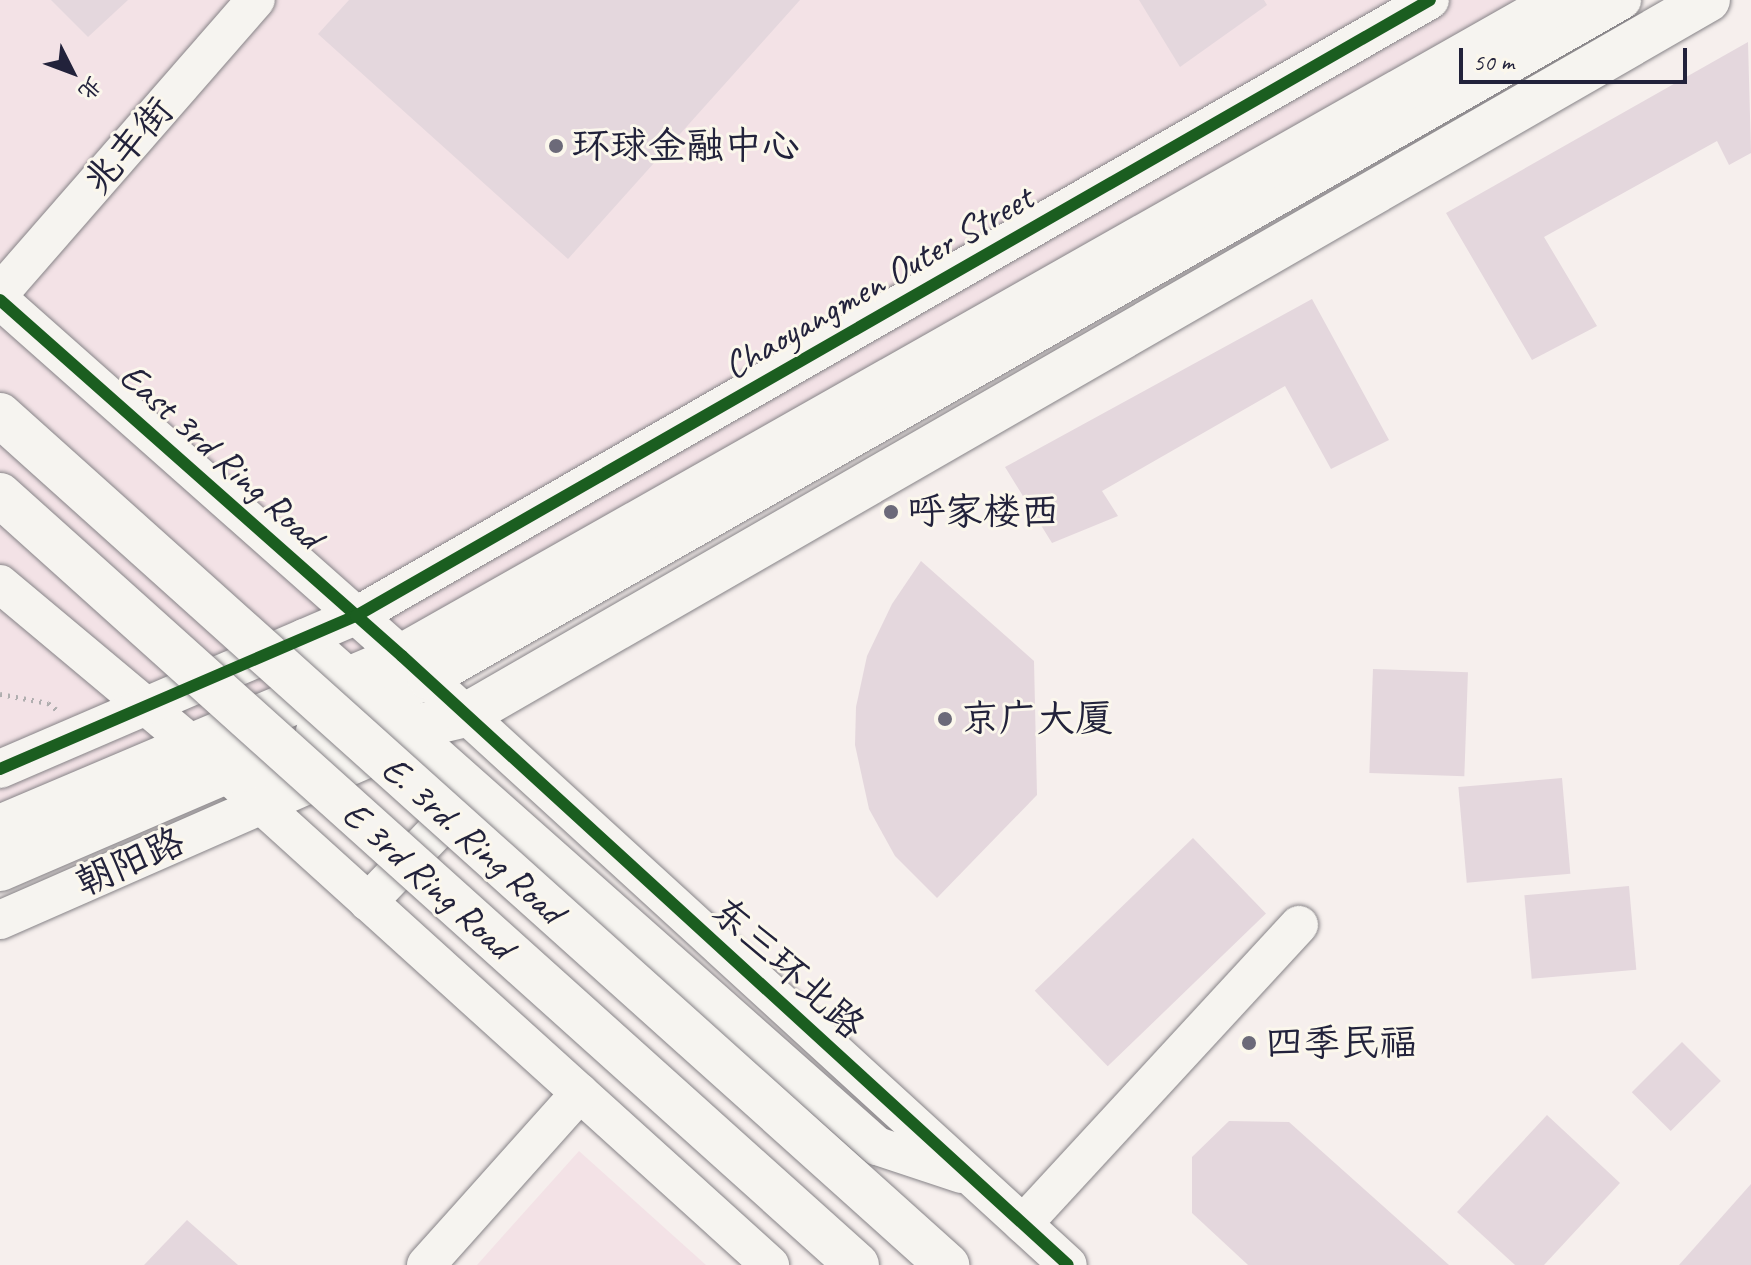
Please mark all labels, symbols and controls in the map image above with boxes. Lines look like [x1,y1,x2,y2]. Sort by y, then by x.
north arrow [32,32,112,112]
scale bar [1463,32,1691,82]
text: 50 m [1473,47,1514,77]
text: 北 [72,71,108,106]
street label: 兆丰街 [73,88,183,204]
place label: 环球金融中心 [572,123,800,169]
marker: 环球金融中心 [547,137,565,155]
street label: Chaoyangmen Outer Street [715,175,1041,389]
street label: East 3rd Ring Road [110,353,332,559]
place label: 呼家楼西 [907,489,1059,535]
marker: 呼家楼西 [882,503,900,521]
place label: 京广大厦 [961,696,1113,742]
marker: 京广大厦 [936,710,954,728]
street label: E. 3rd. Ring Road [372,746,574,934]
street label: E 3rd Ring Road [333,791,523,969]
street label: 朝阳路 [69,818,191,906]
street label: 东三环北路 [702,887,874,1049]
place label: 四季民福 [1265,1020,1417,1066]
marker: 四季民福 [1240,1034,1258,1052]

